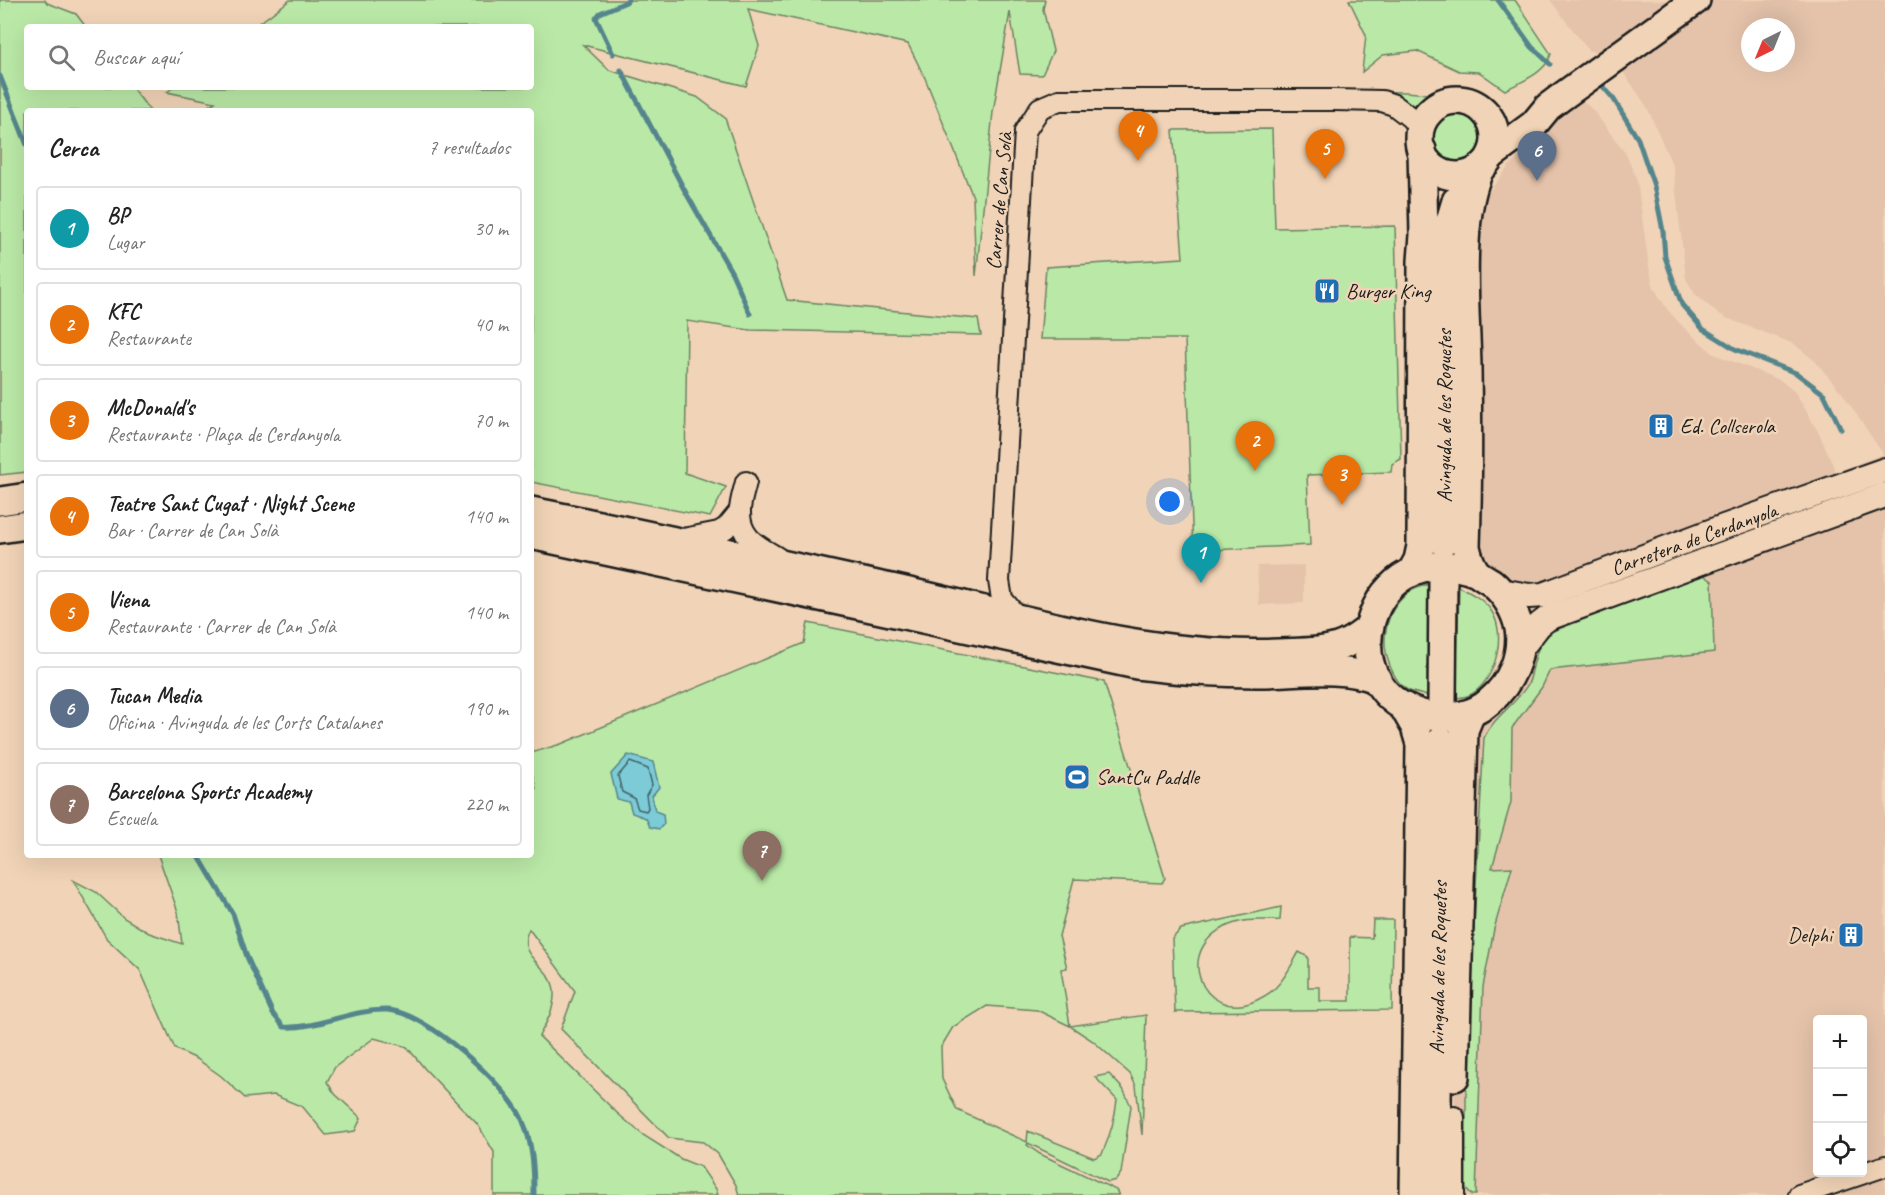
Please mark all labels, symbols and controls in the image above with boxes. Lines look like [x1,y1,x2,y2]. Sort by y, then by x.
north arrow [1741,18,1795,72]
search box [24,24,534,90]
icon: search [45,41,78,74]
text: Buscar aquí [93,43,179,71]
pin: 4 [1118,112,1158,161]
street label: Carrer de Can Solà [980,129,1018,271]
pin: 5 [1306,130,1344,179]
text: Cerca [48,131,98,164]
pin: 6 [1518,132,1556,181]
text: 7 resultados [428,135,510,160]
text: BP [107,202,129,230]
text: 1 [65,216,74,241]
text: 30 m [474,216,508,241]
text: Lugar [107,230,144,255]
restaurant icon: Burger King [1312,276,1342,306]
place label: Burger King [1346,278,1432,304]
text: KFC [107,298,140,326]
text: 2 [65,312,74,337]
text: 40 m [474,312,508,337]
text: Restaurante [107,326,191,351]
street label: Avinguda de les Roquetes [1431,328,1457,502]
text: McDonald's [107,394,194,422]
text: 3 [65,408,74,433]
text: 70 m [474,408,508,433]
building icon: Ed. Collserola [1646,411,1676,441]
place label: Ed. Collserola [1680,413,1777,439]
text: Restaurante · Plaça de Cerdanyola [107,422,340,447]
pin: 2 [1236,422,1274,471]
pin: 3 [1322,456,1362,505]
your location [1155,487,1184,516]
text: Teatre Sant Cugat · Night Scene [107,490,354,518]
street label: Carretera de Cerdanyola [1608,496,1783,581]
text: 4 [65,504,74,529]
text: 140 m [465,504,508,529]
text: Bar · Carrer de Can Solà [107,518,278,543]
pin: 1 [1182,534,1220,583]
text: Viena [107,586,149,614]
text: 5 [65,600,74,625]
text: 140 m [465,600,508,625]
text: Restaurante · Carrer de Can Solà [107,614,336,639]
text: Tucan Media [107,682,201,710]
text: 6 [65,696,74,721]
text: 190 m [465,696,508,721]
text: Oficina · Avinguda de les Corts Catalanes [107,710,382,735]
sports icon: SantCu Paddle [1062,762,1092,792]
place label: SantCu Paddle [1096,764,1201,790]
text: Barcelona Sports Academy [107,778,311,806]
text: 7 [65,792,74,817]
text: 220 m [465,792,508,817]
text: Escuela [107,806,157,831]
pin: 7 [742,832,782,881]
street label: Avinguda de les Roquetes [1423,880,1453,1055]
building icon: Delphi [1836,920,1866,950]
place label: Delphi [1788,922,1835,948]
map controls [1813,1015,1867,1177]
button: + [1813,1015,1867,1069]
button: − [1813,1069,1867,1123]
button: locate [1813,1123,1867,1177]

